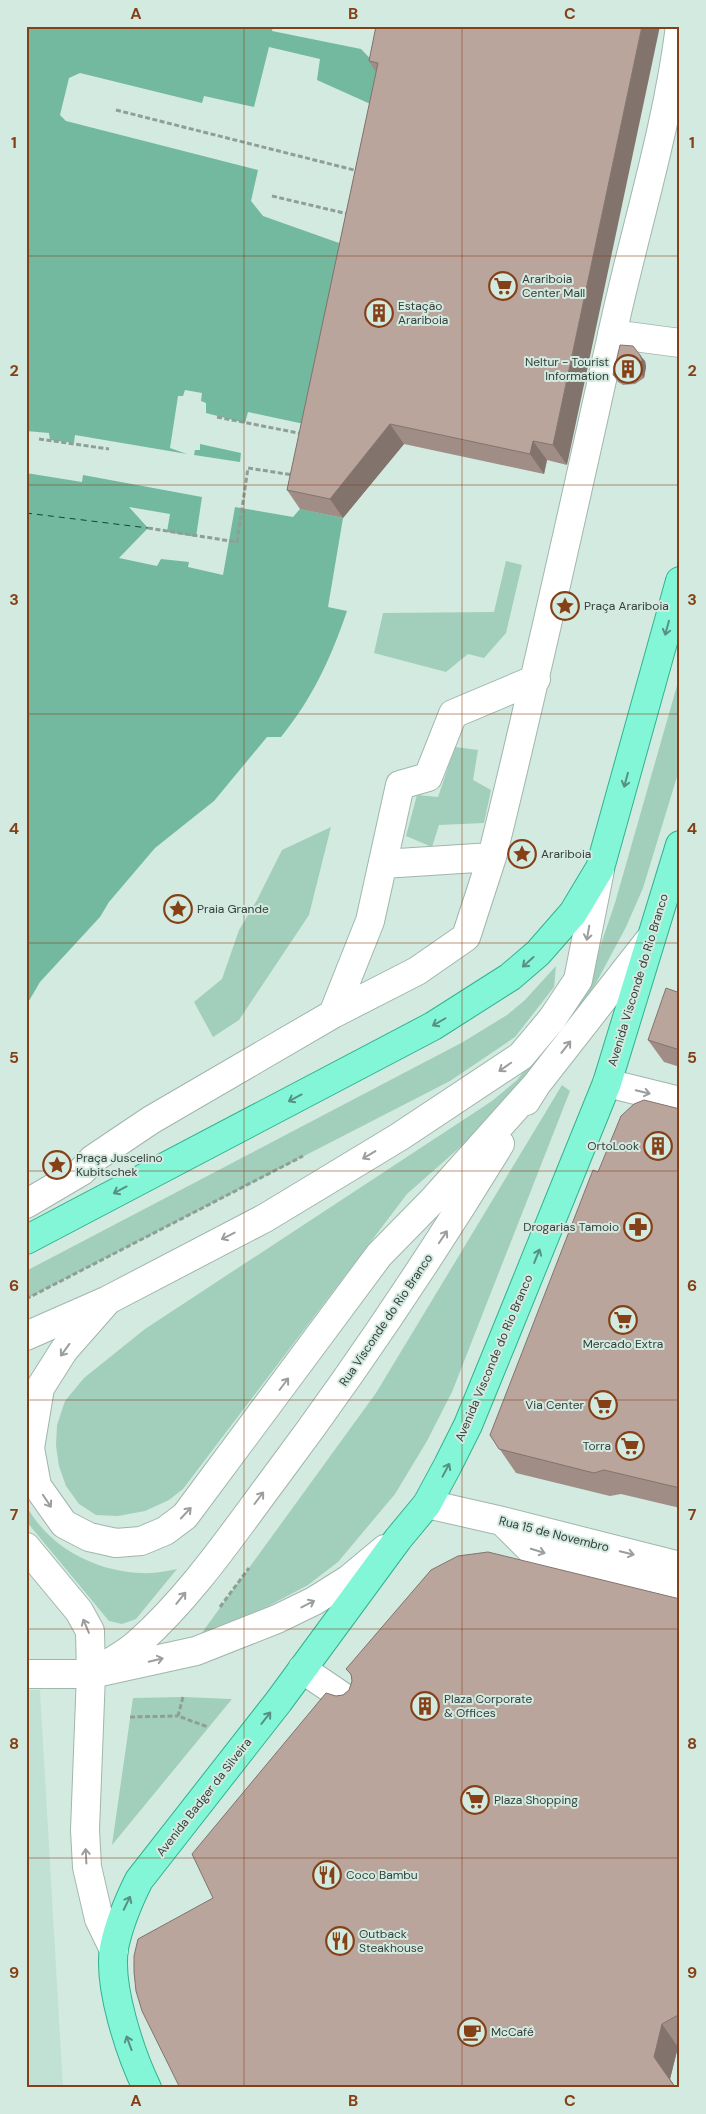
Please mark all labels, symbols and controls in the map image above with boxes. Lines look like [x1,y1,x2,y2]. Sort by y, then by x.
text: A [130,3,142,24]
text: B [348,3,358,24]
text: C [564,3,576,24]
text: 1 [11,132,17,153]
text: 1 [689,132,695,153]
supermarket icon: Arariboia Center Mall [488,271,518,301]
place label: Arariboia Center Mall [522,271,585,301]
building icon: Estação Arariboia [364,298,394,328]
place label: Estação Arariboia [398,298,448,328]
place label: Neltur - Tourist Information [525,354,609,384]
building icon: Neltur - Tourist Information [613,354,643,384]
text: 2 [9,360,19,381]
text: 2 [687,360,697,381]
text: 3 [9,589,19,610]
text: 3 [687,589,697,610]
place icon: Praça Arariboia [550,591,580,621]
place label: Praça Arariboia [584,598,669,614]
one-way arrow [662,620,671,636]
one-way arrow [620,771,630,787]
text: 4 [9,818,19,839]
text: 4 [687,818,697,839]
place icon: Arariboia [507,839,537,869]
place label: Arariboia [541,846,591,862]
street label: Avenida Visconde do Rio Branco [604,892,672,1068]
place icon: Praia Grande [163,894,193,924]
place label: Praia Grande [197,901,269,917]
one-way arrow [583,925,592,941]
one-way arrow [522,956,535,968]
one-way arrow [431,1017,446,1027]
one-way arrow [561,1041,572,1054]
text: 5 [9,1047,19,1068]
text: 5 [687,1047,697,1068]
one-way arrow [498,1062,512,1072]
one-way arrow [635,1087,651,1097]
one-way arrow [288,1094,303,1103]
building icon: OrtoLook [643,1131,673,1161]
place label: OrtoLook [587,1138,639,1154]
place icon: Praça Juscelino Kubitschek [42,1150,72,1180]
place label: Praça Juscelino Kubitschek [76,1150,163,1180]
one-way arrow [362,1151,376,1161]
one-way arrow [113,1186,128,1195]
pharmacy icon: Drogarias Tamoio [623,1212,653,1242]
place label: Drogarias Tamoio [523,1219,619,1235]
one-way arrow [438,1230,448,1244]
one-way arrow [221,1232,236,1241]
one-way arrow [532,1249,542,1264]
street label: Rua Visconde do Rio Branco [336,1251,436,1389]
street label: Avenida Visconde do Rio Branco [452,1272,536,1444]
text: 6 [9,1275,19,1296]
text: 6 [687,1275,697,1296]
supermarket icon: Mercado Extra [608,1305,638,1335]
place label: Mercado Extra [583,1336,663,1352]
one-way arrow [60,1343,70,1357]
one-way arrow [278,1378,289,1391]
supermarket icon: Via Center [588,1390,618,1420]
place label: Via Center [525,1397,585,1413]
supermarket icon: Torra [615,1431,645,1461]
place label: Torra [583,1438,611,1454]
one-way arrow [441,1463,451,1478]
one-way arrow [254,1491,264,1505]
one-way arrow [42,1494,52,1508]
text: 7 [10,1504,19,1525]
text: 7 [688,1504,697,1525]
one-way arrow [180,1507,192,1520]
street label: Rua 15 de Novembro [497,1513,611,1555]
one-way arrow [530,1547,546,1557]
one-way arrow [619,1549,635,1558]
one-way arrow [175,1592,186,1605]
one-way arrow [300,1599,315,1609]
one-way arrow [81,1619,91,1634]
one-way arrow [147,1655,163,1664]
building icon: Plaza Corporate & Offices [410,1691,440,1721]
place label: Plaza Corporate & Offices [444,1691,533,1721]
one-way arrow [261,1712,272,1725]
text: 8 [9,1733,19,1754]
text: 8 [687,1733,697,1754]
street label: Avenida Badger da Silveira [153,1735,255,1859]
supermarket icon: Plaza Shopping [460,1785,490,1815]
place label: Plaza Shopping [494,1792,578,1808]
one-way arrow [82,1848,91,1864]
restaurant icon: Coco Bambu [312,1860,342,1890]
place label: Coco Bambu [346,1867,418,1883]
one-way arrow [123,1896,132,1911]
restaurant icon: Outback Steakhouse [325,1926,355,1956]
place label: Outback Steakhouse [359,1926,424,1956]
text: 9 [9,1962,19,1983]
text: 9 [687,1962,697,1983]
cafe icon: McCafé [457,2017,487,2047]
place label: McCafé [491,2024,534,2040]
one-way arrow [124,2035,133,2051]
text: A [130,2090,142,2111]
text: B [348,2090,358,2111]
text: C [564,2090,576,2111]

